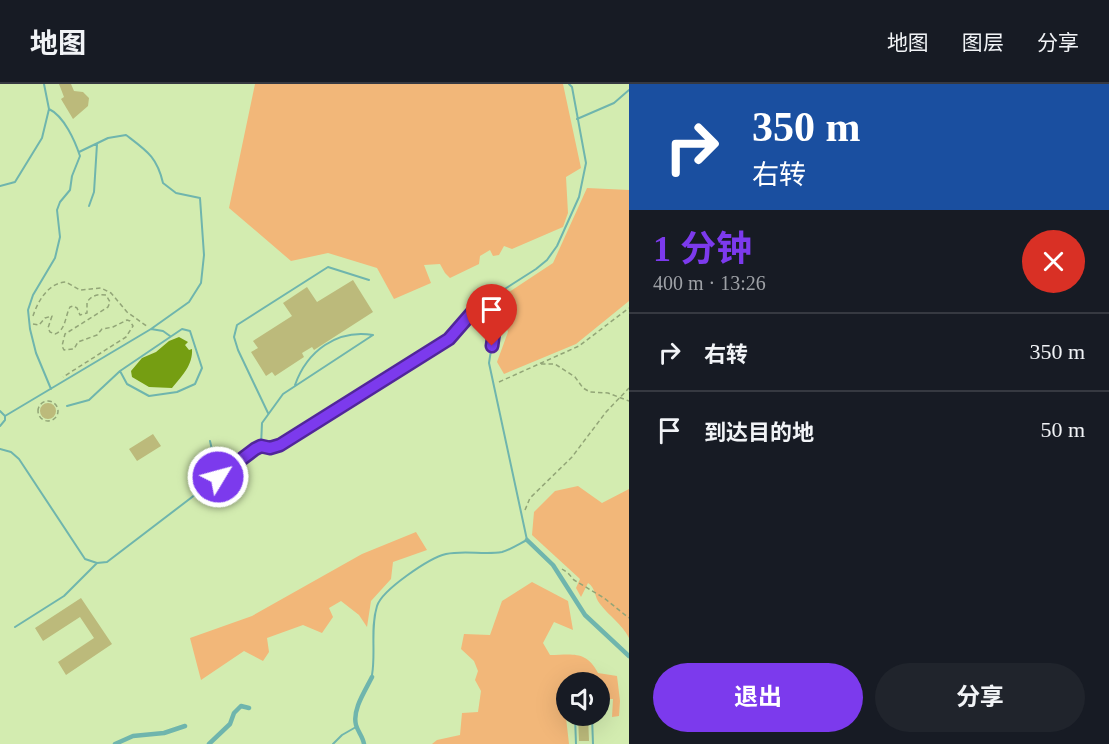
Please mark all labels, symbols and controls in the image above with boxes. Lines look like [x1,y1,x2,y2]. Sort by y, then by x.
text: 地图 [30,28,86,59]
text: 地图 [887,31,929,55]
text: 图层 [962,31,1004,55]
text: 分享 [1037,31,1079,55]
text: 350 m [752,104,861,150]
icon: right [653,108,731,186]
text: 右转 [752,160,806,190]
text: 1 分钟 [653,229,752,269]
button: close [1022,230,1085,293]
text: 400 m · 13:26 [653,272,766,294]
pin [466,284,517,346]
icon: arrive [475,293,508,326]
icon: right [653,336,686,369]
text: 350 m [1029,339,1085,364]
text: 右转 [704,342,748,367]
icon: arrive [653,414,686,447]
text: 50 m [1040,417,1085,442]
text: 到达目的地 [704,420,814,445]
position arrow [186,445,250,509]
button: 退出 [653,663,863,732]
button: 分享 [875,663,1085,732]
map controls [556,672,610,726]
button: sound [556,672,610,726]

